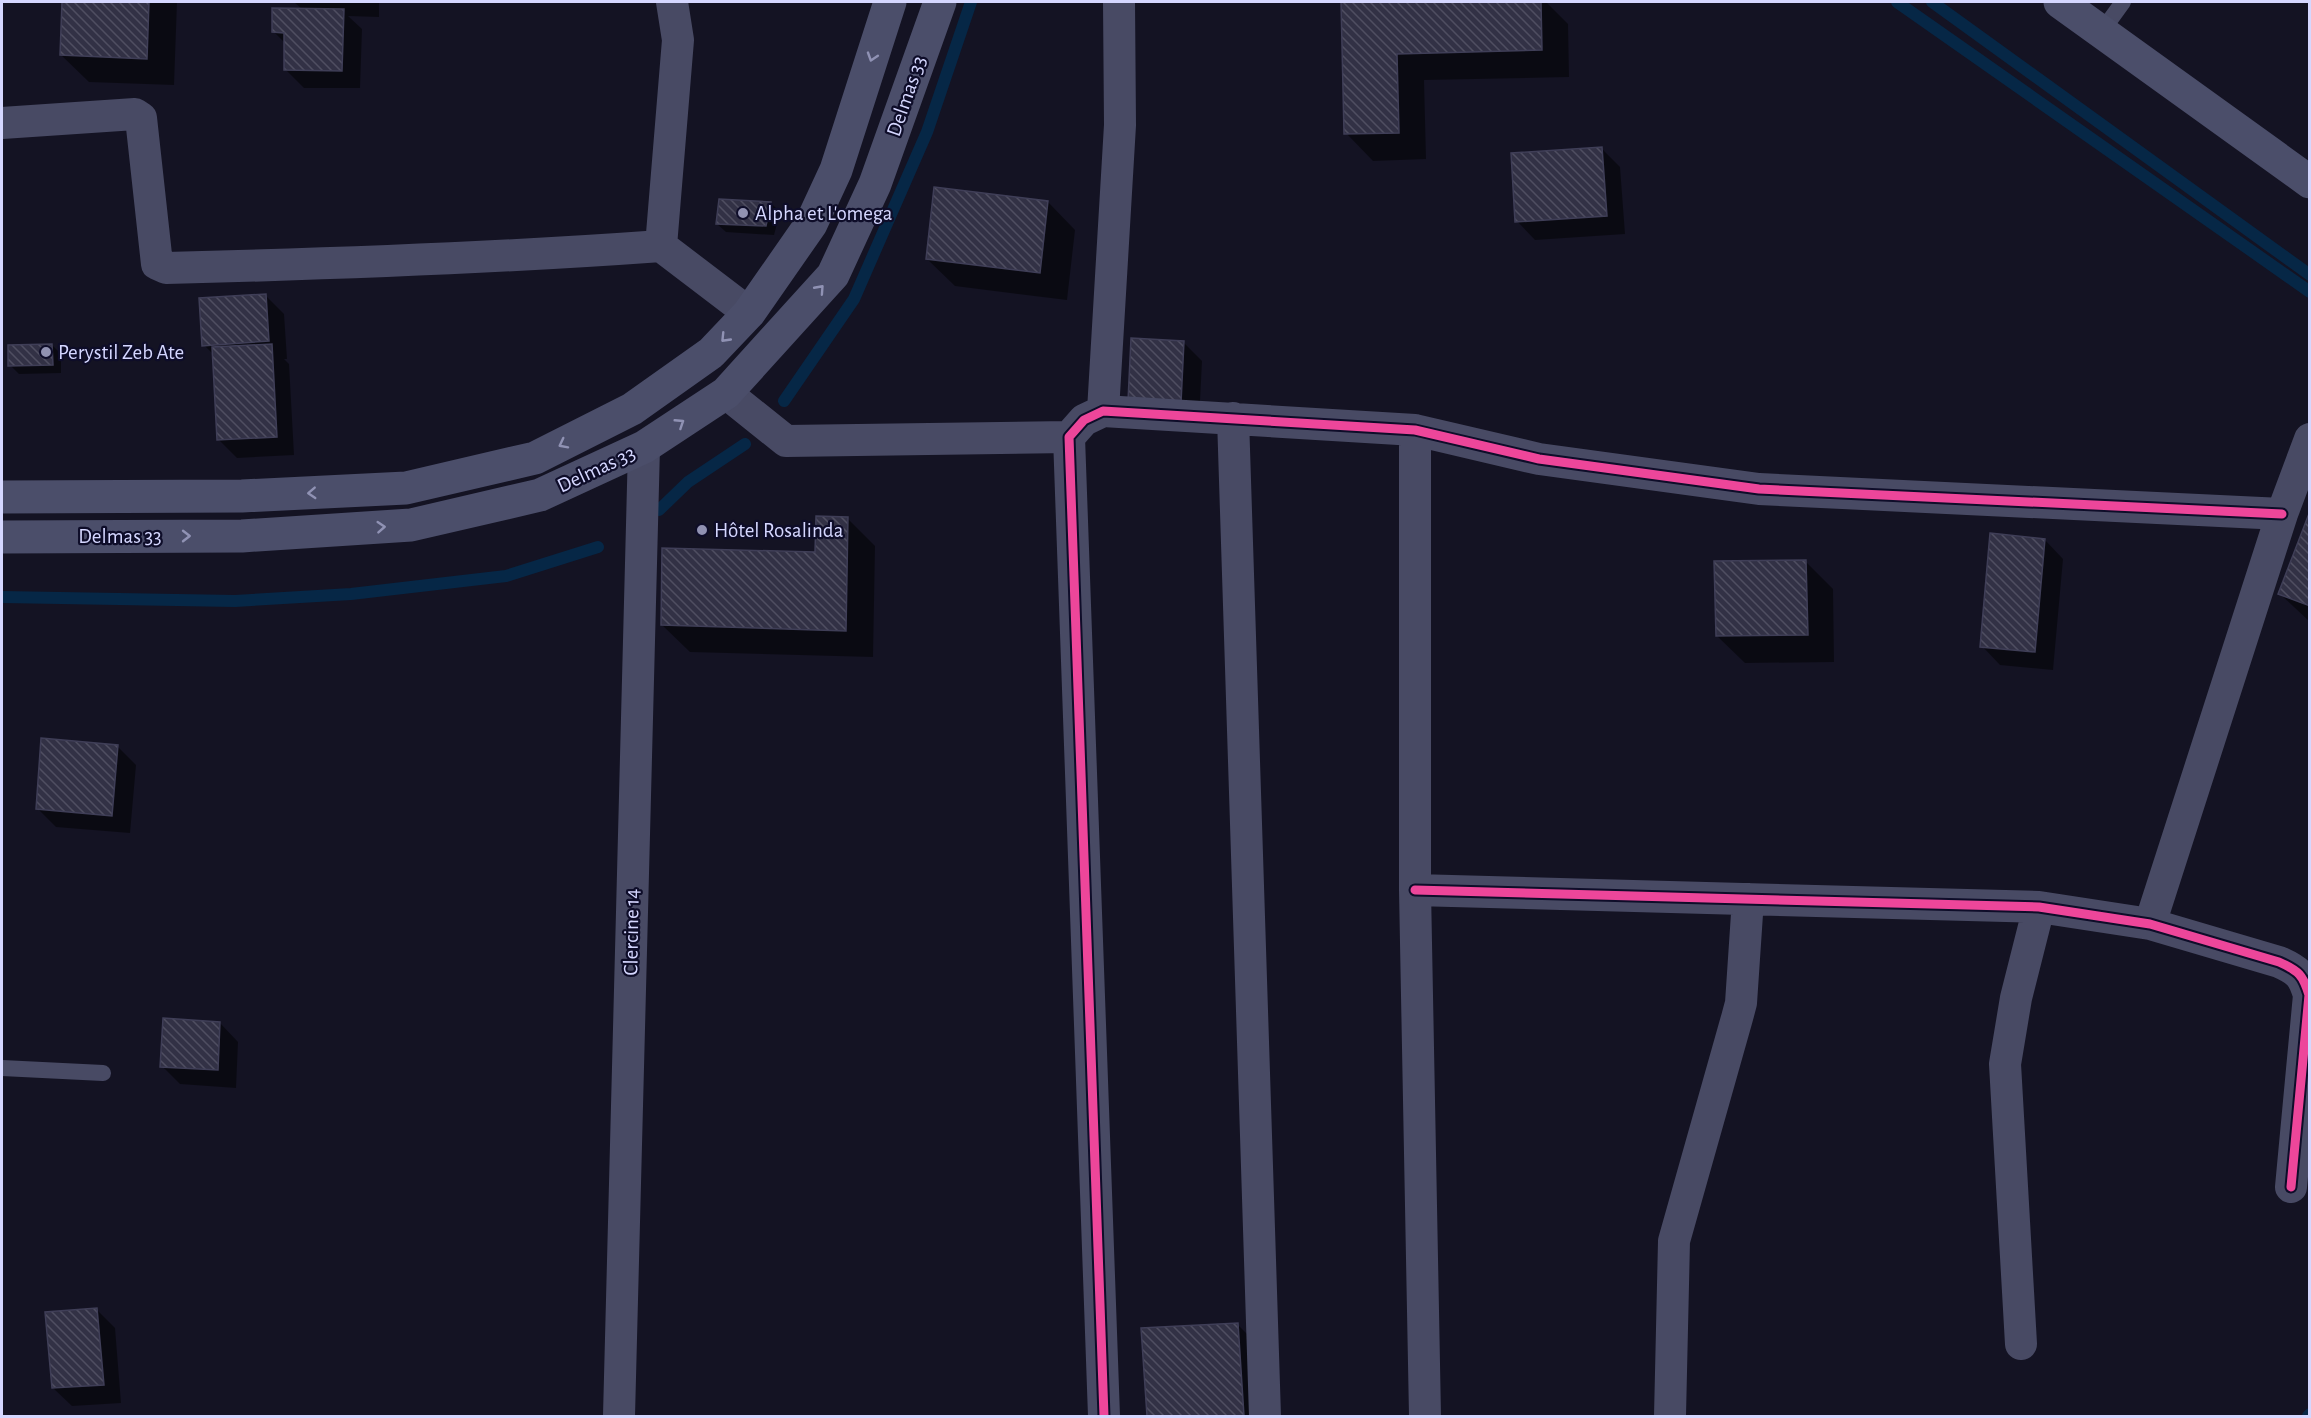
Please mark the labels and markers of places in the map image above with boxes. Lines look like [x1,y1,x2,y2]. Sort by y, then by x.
place label: Alpha et L'omega [755,203,893,224]
marker: Alpha et L'omega [736,206,750,220]
place label: Perystil Zeb Ate [58,342,184,363]
marker: Perystil Zeb Ate [39,345,53,359]
place label: Hôtel Rosalinda [714,520,844,541]
marker: Hôtel Rosalinda [695,523,709,537]

